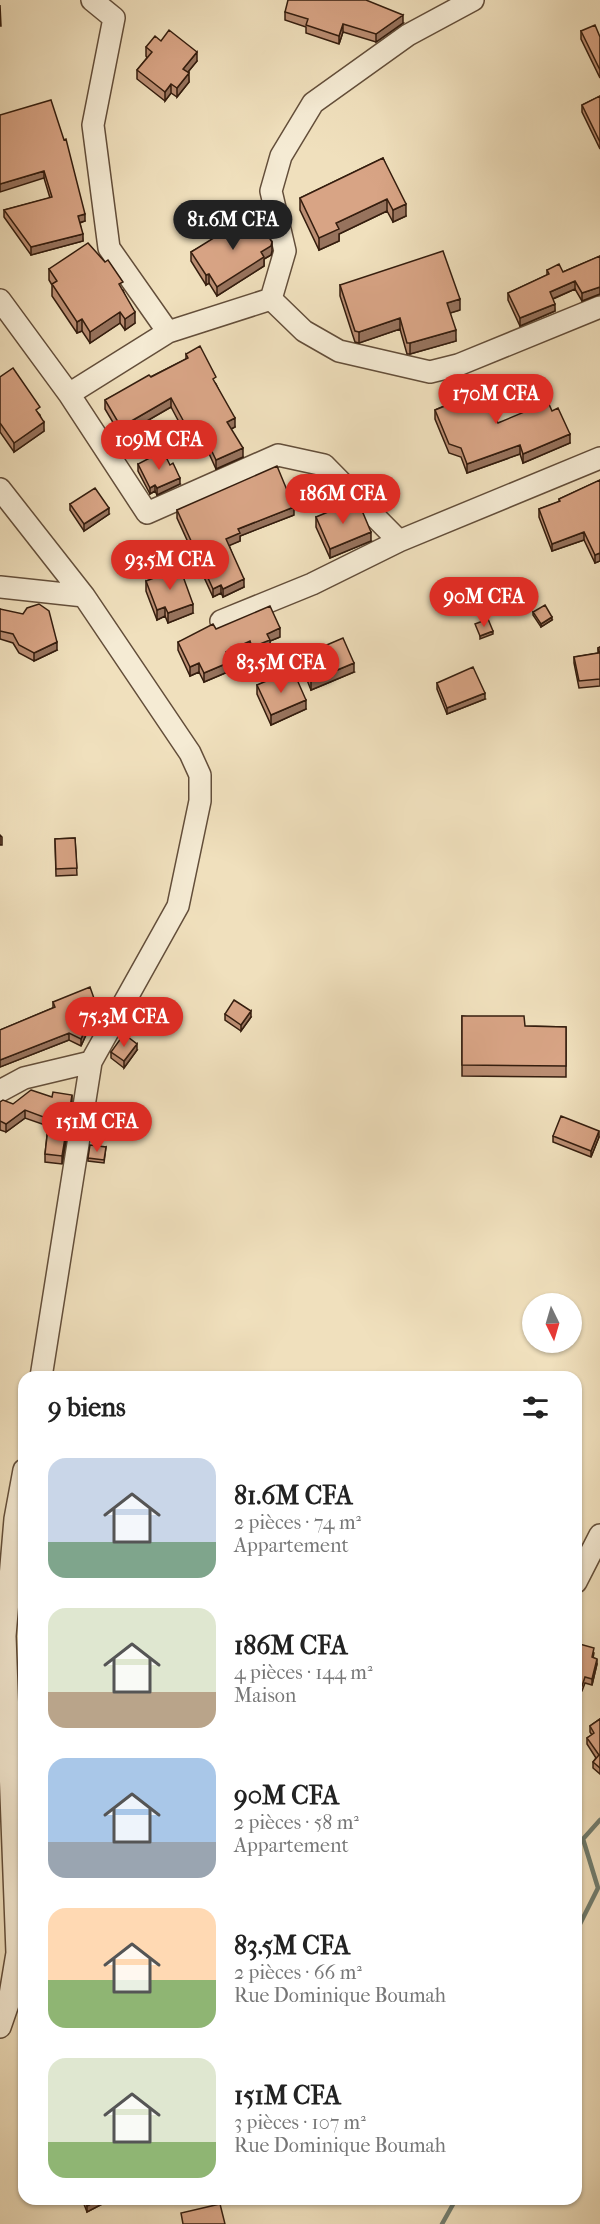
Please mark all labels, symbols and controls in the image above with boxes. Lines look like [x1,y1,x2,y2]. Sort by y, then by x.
pin: 81.6M CFA [164,200,302,251]
text: 81.6M CFA [187,208,279,231]
pin: 170M CFA [434,374,558,425]
text: 170M CFA [452,382,540,405]
pin: 109M CFA [97,420,221,471]
text: 109M CFA [115,428,203,451]
pin: 186M CFA [281,474,405,525]
text: 186M CFA [299,482,387,505]
pin: 93.5M CFA [101,540,239,591]
text: 93.5M CFA [125,548,215,571]
pin: 90M CFA [429,577,539,628]
text: 90M CFA [444,585,524,608]
pin: 83.5M CFA [212,643,350,694]
text: 83.5M CFA [236,651,326,674]
pin: 75.3M CFA [55,997,193,1048]
text: 75.3M CFA [79,1005,169,1028]
pin: 151M CFA [35,1102,159,1153]
text: 151M CFA [56,1110,138,1133]
north arrow [522,1293,582,1353]
map controls [522,1293,582,1353]
icon: filters [519,1391,552,1424]
text: 9 biens [48,1392,126,1423]
text: 81.6M CFA [234,1480,353,1511]
icon: home [96,1482,168,1554]
text: 2 pièces · 74 m² [234,1511,361,1534]
text: Appartement [234,1534,349,1557]
text: 186M CFA [234,1630,348,1661]
icon: home [96,1632,168,1704]
text: 4 pièces · 144 m² [234,1661,373,1684]
text: Maison [234,1684,296,1707]
text: 90M CFA [234,1780,339,1811]
icon: home [96,1782,168,1854]
text: 2 pièces · 58 m² [234,1811,359,1834]
text: Appartement [234,1834,349,1857]
text: 83.5M CFA [234,1930,350,1961]
icon: home [96,1932,168,2004]
text: 2 pièces · 66 m² [234,1961,362,1984]
text: Rue Dominique Boumah [234,1984,446,2007]
text: 151M CFA [234,2080,341,2111]
icon: home [96,2082,168,2154]
text: 3 pièces · 107 m² [234,2111,366,2134]
text: Rue Dominique Boumah [234,2134,446,2157]

